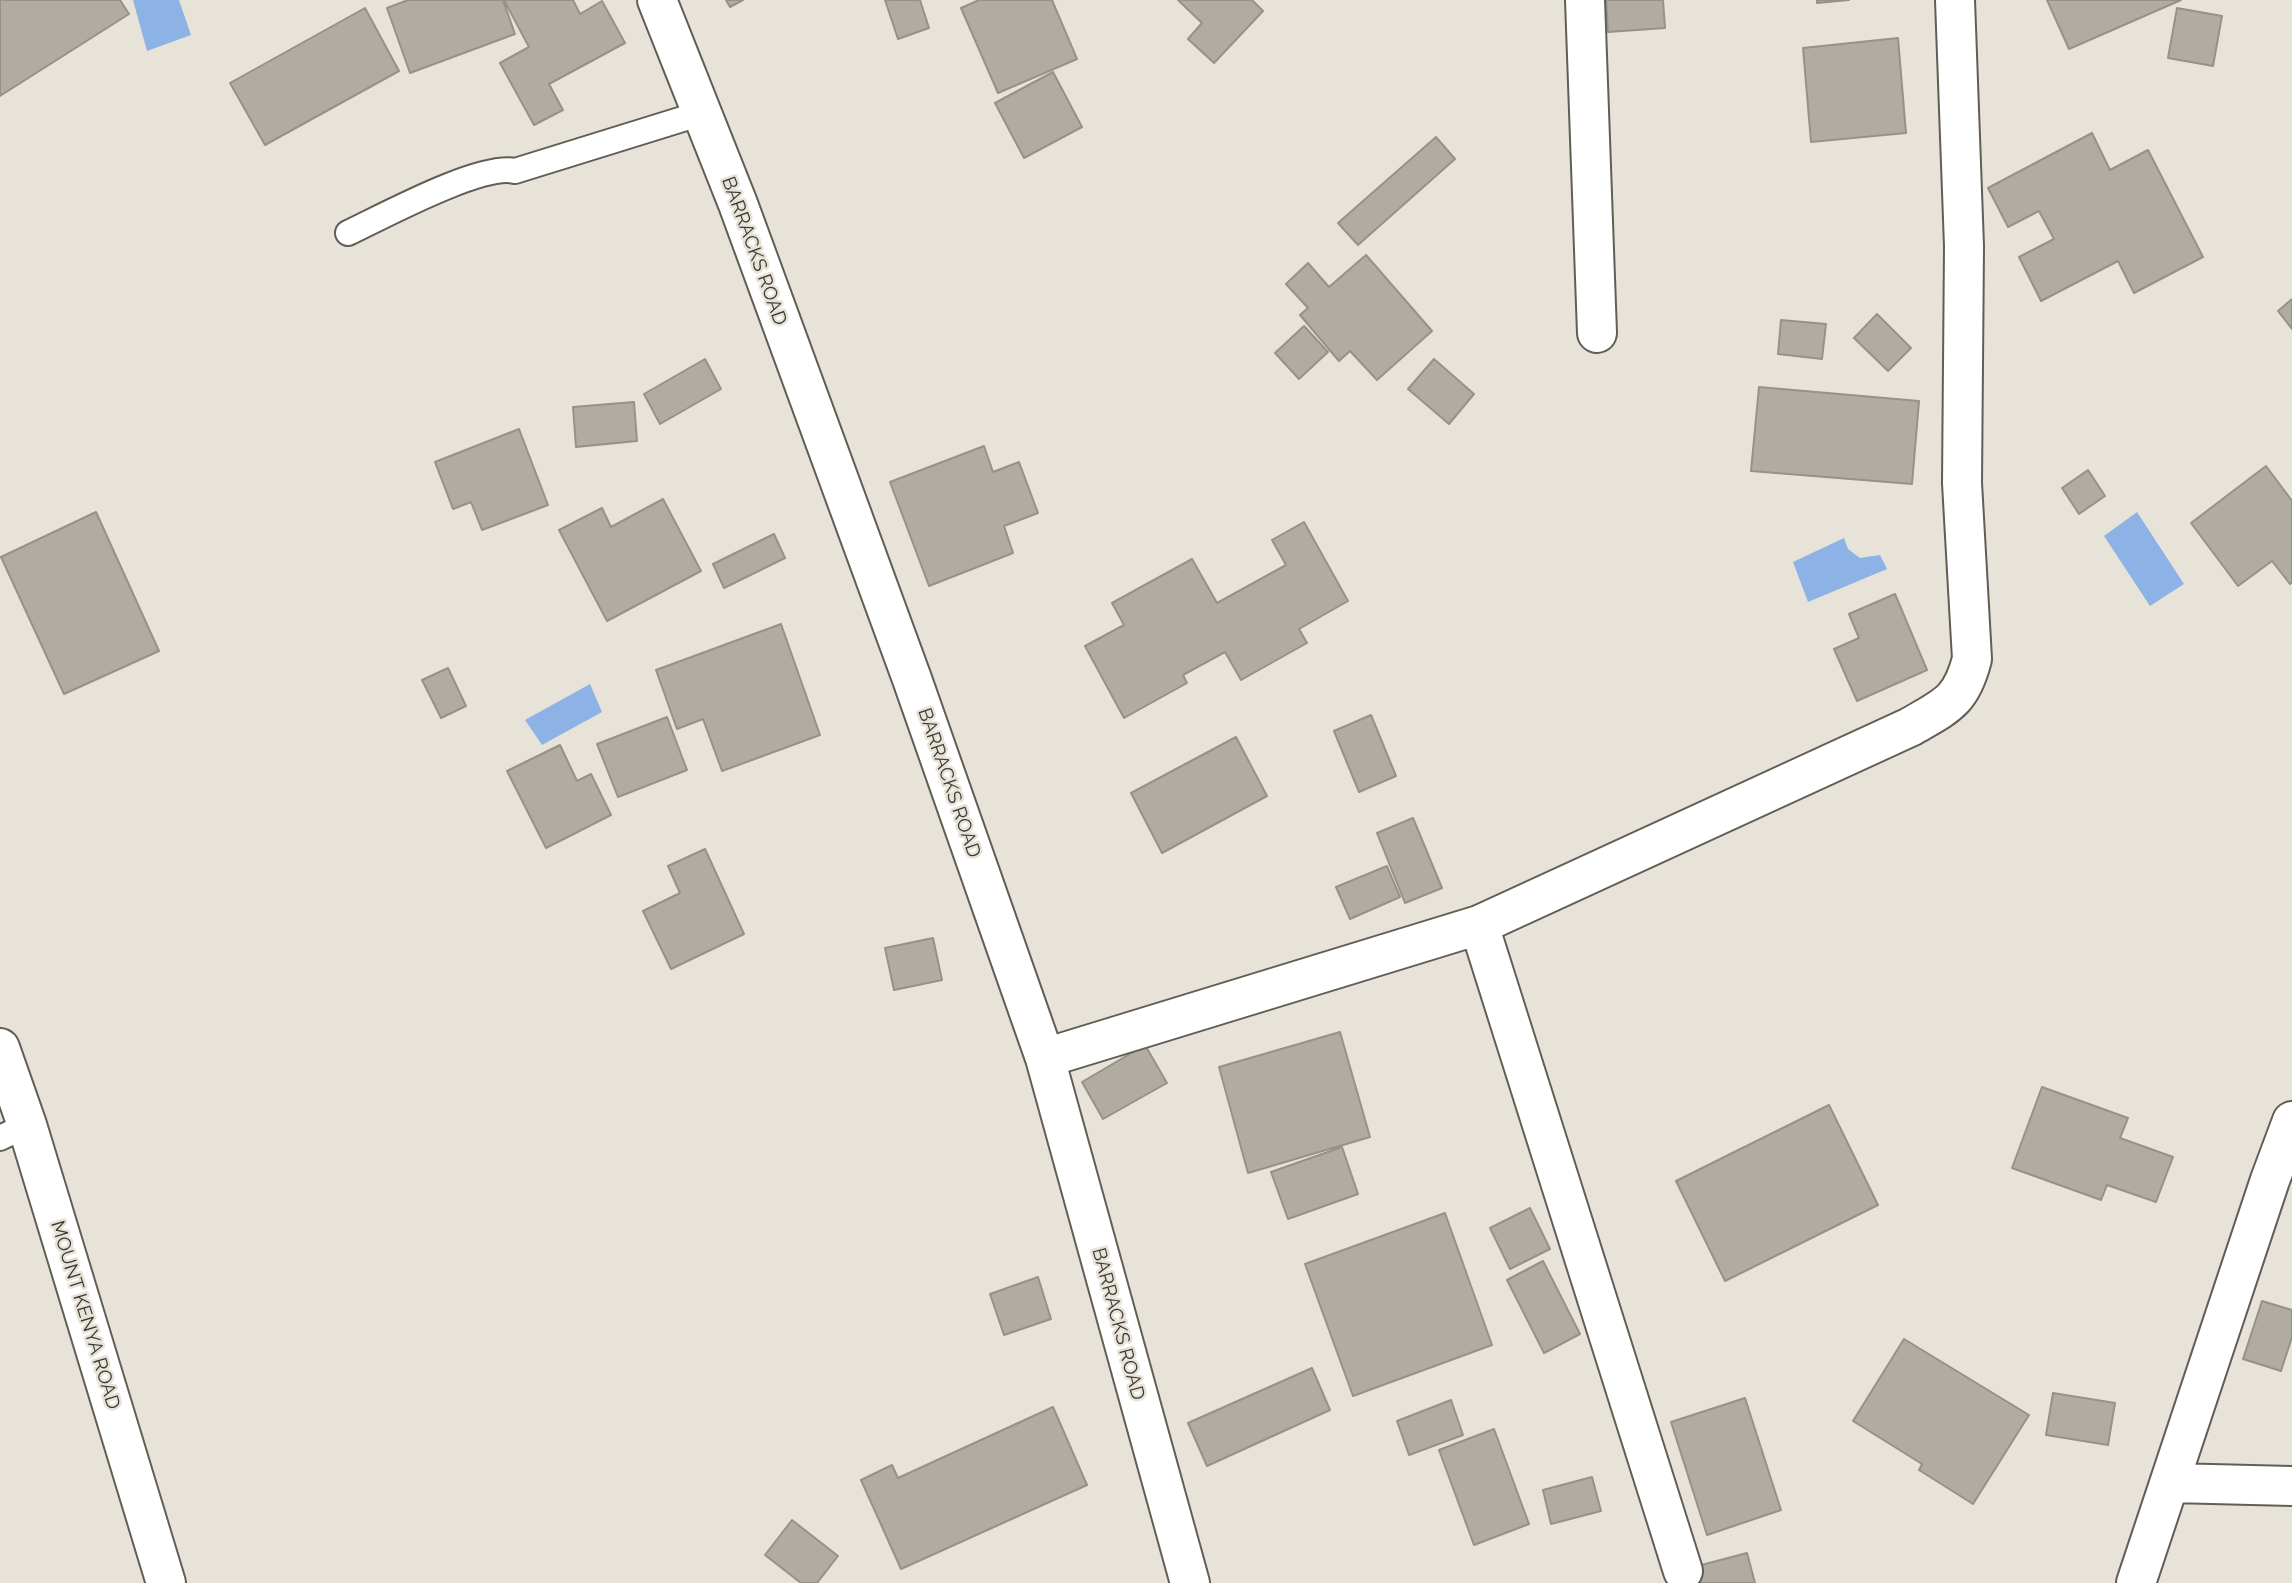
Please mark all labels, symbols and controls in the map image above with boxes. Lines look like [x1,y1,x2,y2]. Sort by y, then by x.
street label: BARRACKS ROAD [717,174,791,328]
street label: BARRACKS ROAD [913,705,985,861]
street label: MOUNT KENYA ROAD [45,1218,125,1412]
street label: BARRACKS ROAD [1087,1245,1149,1403]

